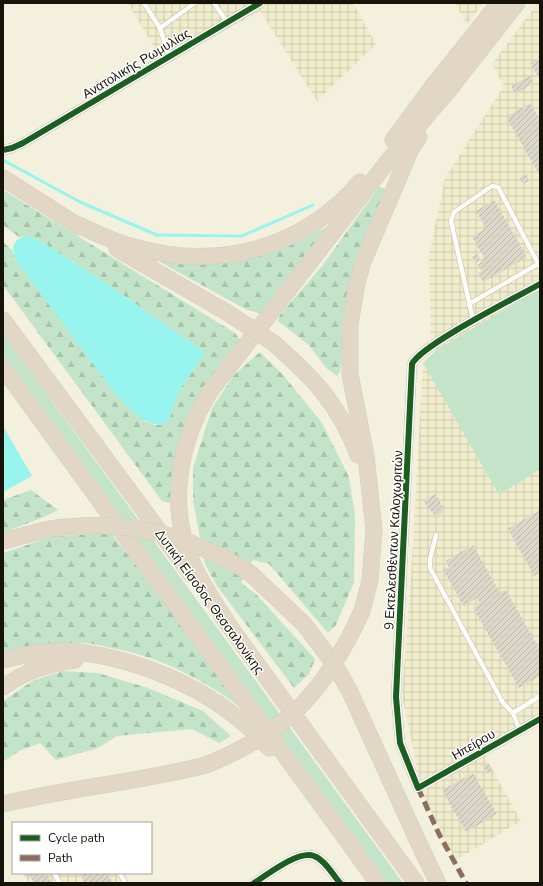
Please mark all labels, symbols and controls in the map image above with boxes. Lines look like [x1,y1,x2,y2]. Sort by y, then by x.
street label: Ανατολικής Ρωμυλίας [79,24,194,103]
street label: 9 Εκτελεσθέντων Καλοχωριτών [380,450,408,630]
street label: Δυτική Είσοδος Θεσσαλονίκης [150,526,268,678]
street label: Ηπείρου [448,725,499,765]
legend [12,822,152,874]
text: Cycle path [48,830,105,846]
text: Path [48,850,73,866]

